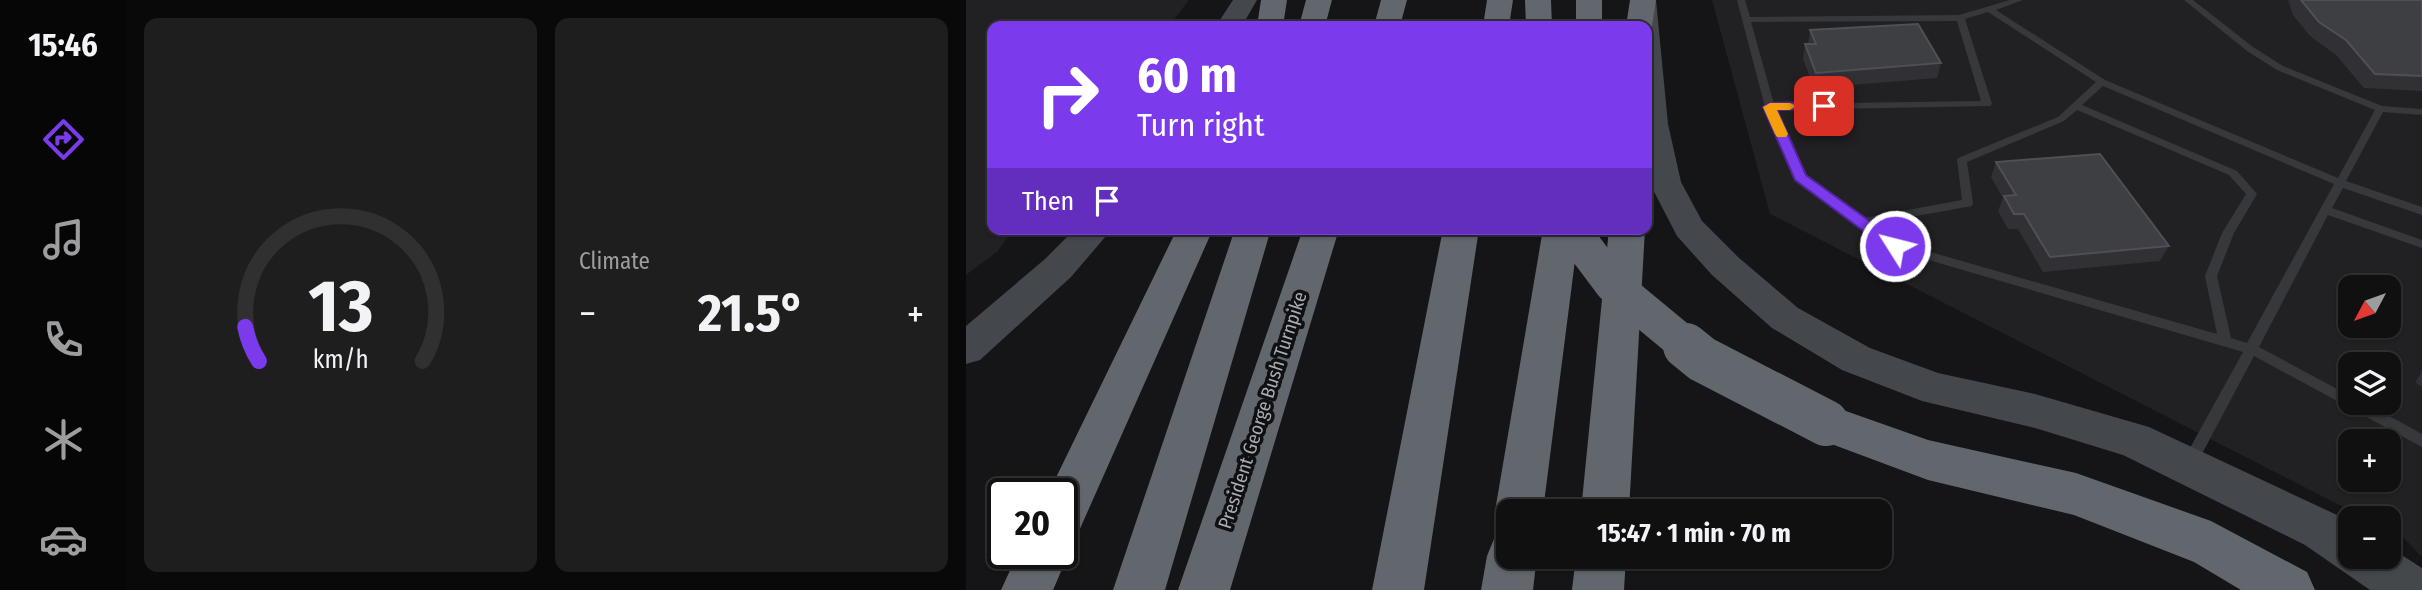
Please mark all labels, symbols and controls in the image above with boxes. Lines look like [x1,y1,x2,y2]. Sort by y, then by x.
text: 15:46 [28,26,98,64]
text: 60 m [1137,46,1237,105]
icon: right [1022,49,1113,140]
pin [1794,76,1854,136]
icon: arrive [1805,87,1843,125]
text: Turn right [1137,106,1264,144]
icon: directions [39,115,88,164]
icon: arrive [1088,182,1126,220]
text: Then [1022,186,1074,217]
position arrow [1858,209,1932,283]
icon: music [39,215,88,264]
text: Climate [579,247,650,275]
text: 13 [308,263,373,350]
north arrow [2338,275,2401,338]
map controls [2338,275,2401,569]
text: 21.5° [698,282,805,345]
street label: President George Bush Turnpike [1213,289,1312,532]
text: − [579,291,596,337]
text: + [907,291,924,337]
icon: phone [39,315,88,364]
text: km/h [313,345,368,375]
button: layers [2338,352,2401,415]
icon: climate [39,415,88,464]
button: + [2338,429,2401,492]
speed limit sign: 20 [987,478,1078,569]
button: − [2338,506,2401,569]
icon: car [39,515,88,564]
text: 15:47 · 1 min · 70 m [1597,518,1791,549]

